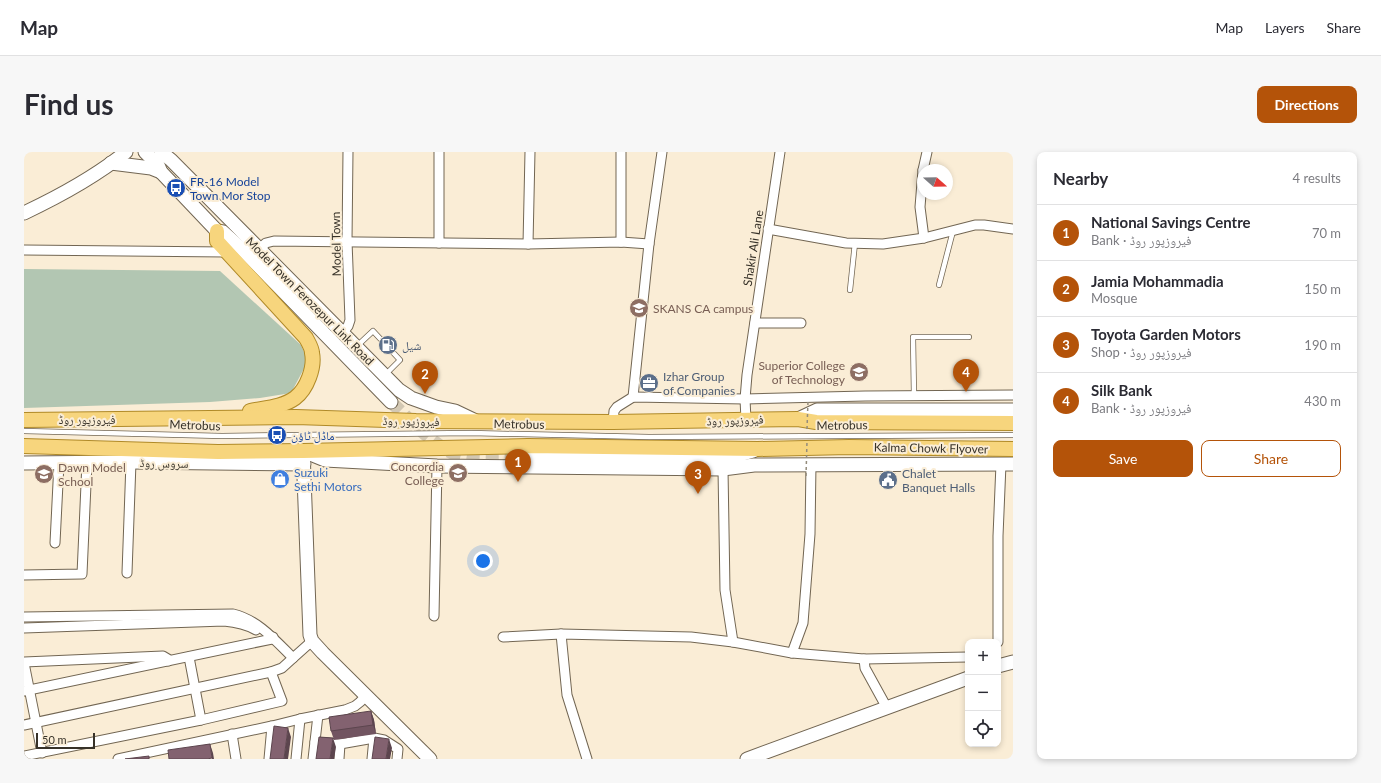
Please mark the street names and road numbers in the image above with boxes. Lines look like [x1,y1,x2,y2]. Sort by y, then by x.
street label: Shakir Ali Lane [740,209,766,287]
street label: Model Town [328,211,344,277]
street label: Model Town Ferozepur Link Road [243,234,377,368]
street label: فیروزپور روڈ [58,412,116,427]
street label: فیروزپور روڈ [706,412,764,429]
street label: فیروزپور روڈ [382,413,440,429]
street label: Metrobus [493,416,545,432]
street label: Metrobus [169,417,221,433]
street label: Metrobus [816,417,868,433]
street label: Kalma Chowk Flyover [874,440,989,457]
street label: سروس روڈ [139,455,189,471]

